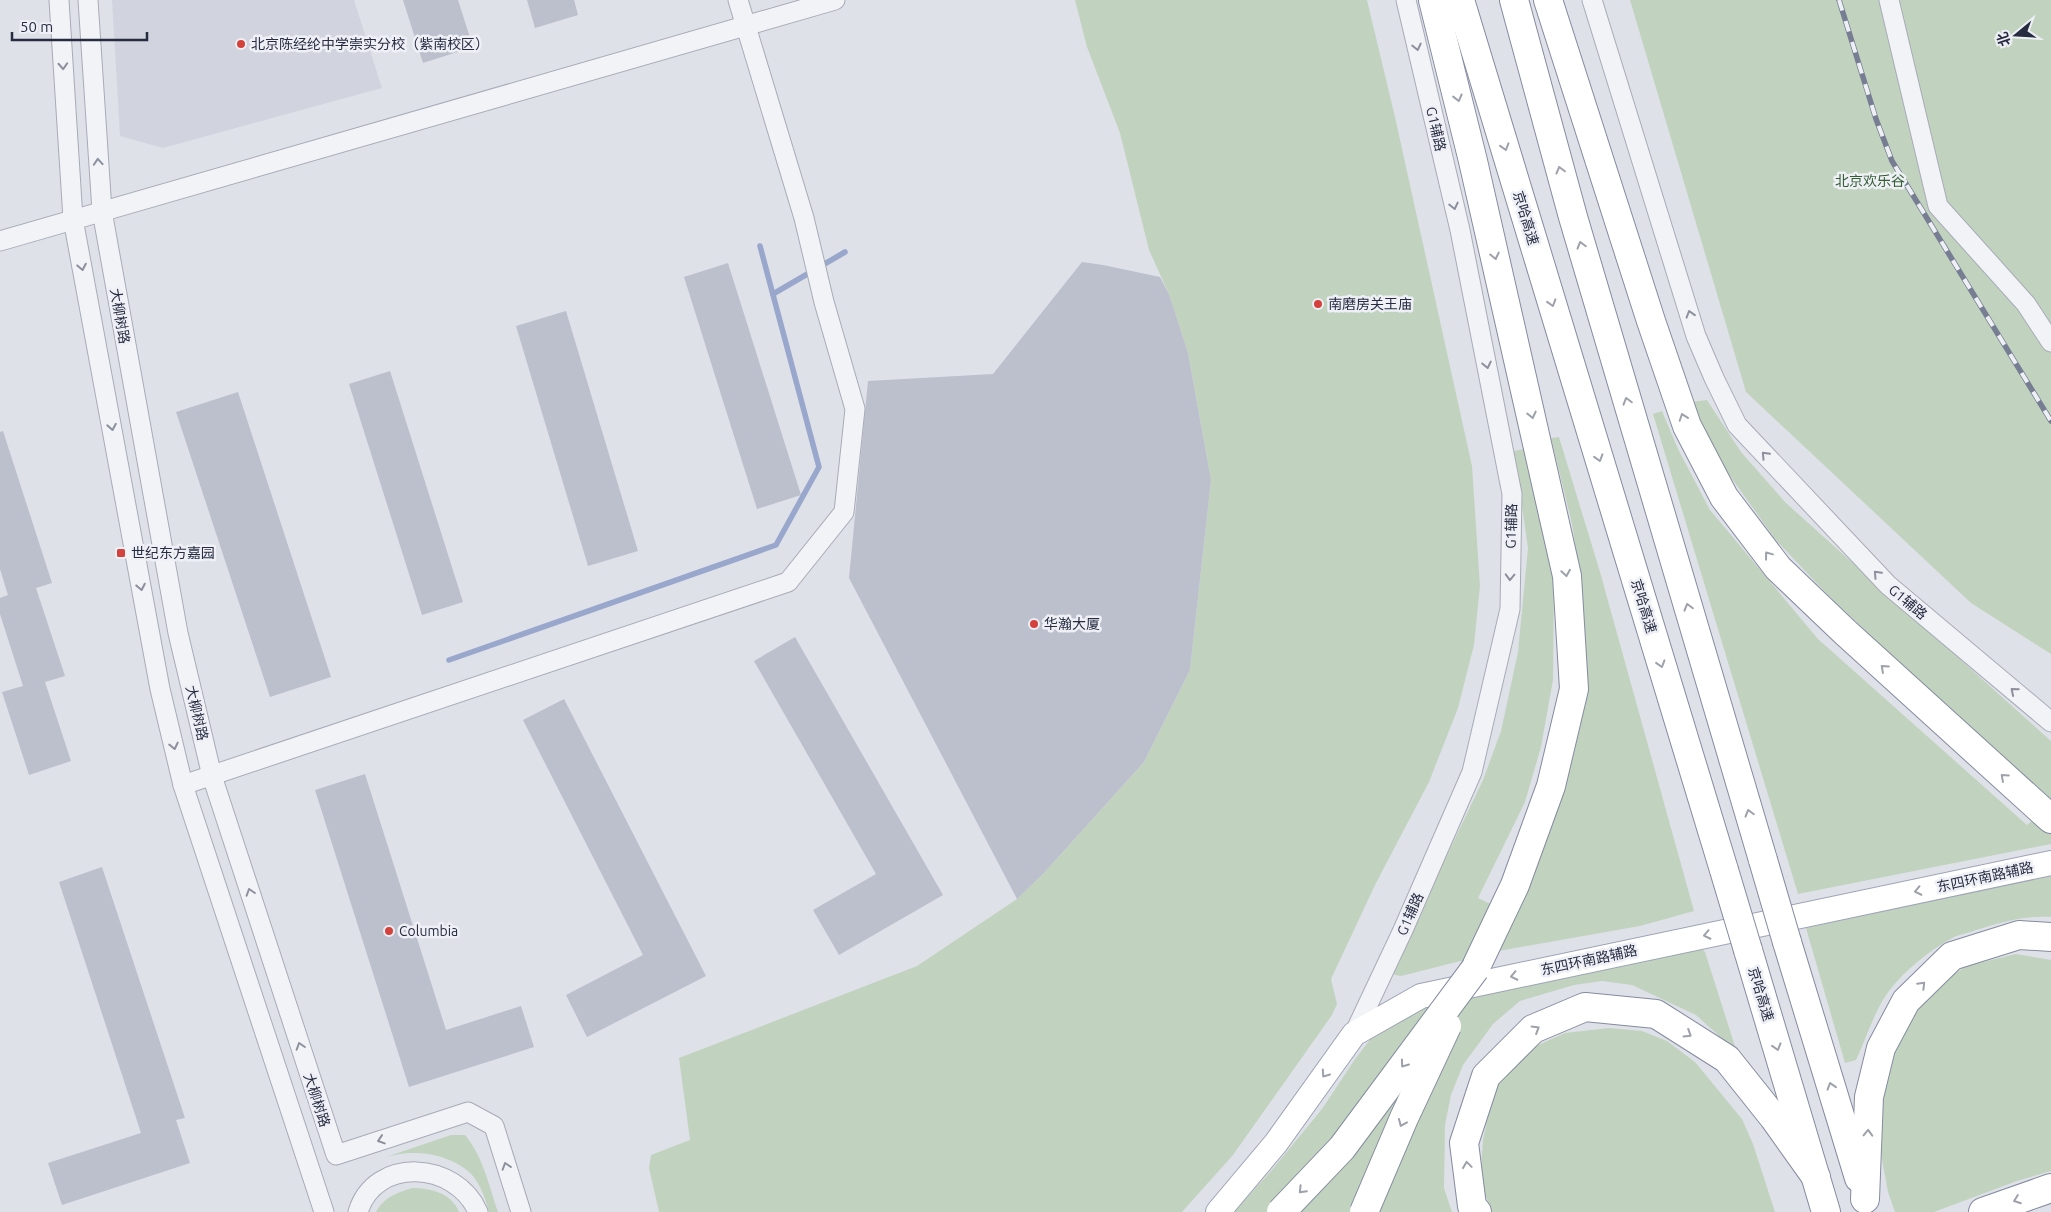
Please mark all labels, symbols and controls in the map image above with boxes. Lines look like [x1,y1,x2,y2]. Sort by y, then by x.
scale bar [12,10,148,42]
north arrow [1991,10,2041,60]
text: 50 m [20,18,53,35]
text: 北 [1994,30,2013,48]
place label: 北京陈经纶中学崇实分校（紫南校区） [251,36,489,52]
marker: 北京陈经纶中学崇实分校（紫南校区） [235,38,247,50]
one-way arrow [1411,43,1422,52]
one-way arrow [58,62,69,70]
one-way arrow [1452,94,1462,102]
street label: G1辅路 [1423,105,1449,153]
one-way arrow [1499,143,1509,151]
one-way arrow [93,158,104,166]
one-way arrow [1555,165,1566,174]
park label: 北京欢乐谷 [1835,173,1905,189]
street label: 京哈高速 [1510,189,1542,247]
one-way arrow [1448,201,1459,210]
one-way arrow [1576,241,1586,250]
one-way arrow [1489,252,1500,261]
one-way arrow [76,263,87,272]
street label: 大柳树路 [107,287,133,345]
place label: 南磨房关王庙 [1328,296,1412,312]
marker: 南磨房关王庙 [1312,298,1324,310]
one-way arrow [1546,298,1556,306]
one-way arrow [1685,310,1695,319]
one-way arrow [1481,360,1492,369]
one-way arrow [1623,397,1633,406]
one-way arrow [1526,410,1537,419]
one-way arrow [1679,413,1689,421]
one-way arrow [106,423,116,431]
one-way arrow [1762,452,1771,461]
one-way arrow [1593,454,1603,462]
street label: G1辅路 [1503,503,1519,549]
place label: 世纪东方嘉园 [131,545,215,561]
marker: 世纪东方嘉园 [115,547,127,559]
one-way arrow [1765,552,1773,561]
one-way arrow [1561,569,1571,578]
one-way arrow [1874,570,1883,579]
one-way arrow [1505,574,1515,582]
street label: 京哈高速 [1628,577,1660,635]
street label: G1辅路 [1886,581,1930,623]
one-way arrow [135,582,145,591]
one-way arrow [1683,603,1694,612]
place label: 华瀚大厦 [1044,616,1100,632]
marker: 华瀚大厦 [1028,618,1040,630]
one-way arrow [1656,659,1666,668]
one-way arrow [1881,665,1890,674]
street label: 大柳树路 [183,684,211,742]
one-way arrow [2010,687,2019,696]
one-way arrow [168,741,179,750]
one-way arrow [2001,774,2010,783]
one-way arrow [1744,810,1754,818]
street label: 东四环南路辅路 [1935,859,2035,895]
one-way arrow [1913,885,1922,896]
one-way arrow [246,888,256,897]
street label: G1辅路 [1394,890,1426,938]
place label: Columbia [399,923,458,939]
marker: Columbia [383,925,395,937]
one-way arrow [1703,929,1712,940]
street label: 东四环南路辅路 [1539,942,1639,978]
street label: 京哈高速 [1745,965,1777,1023]
one-way arrow [1510,970,1519,981]
one-way arrow [1916,982,1925,991]
one-way arrow [1531,1025,1540,1035]
one-way arrow [1682,1027,1691,1037]
one-way arrow [296,1043,306,1051]
one-way arrow [1771,1043,1781,1051]
one-way arrow [1402,1058,1410,1067]
one-way arrow [1322,1068,1331,1078]
street label: 大柳树路 [301,1071,333,1129]
one-way arrow [1826,1082,1836,1090]
one-way arrow [1397,1118,1408,1127]
one-way arrow [1862,1129,1873,1137]
one-way arrow [377,1135,386,1145]
one-way arrow [1462,1161,1472,1170]
one-way arrow [502,1162,512,1170]
one-way arrow [1299,1184,1308,1193]
one-way arrow [2013,1194,2022,1204]

